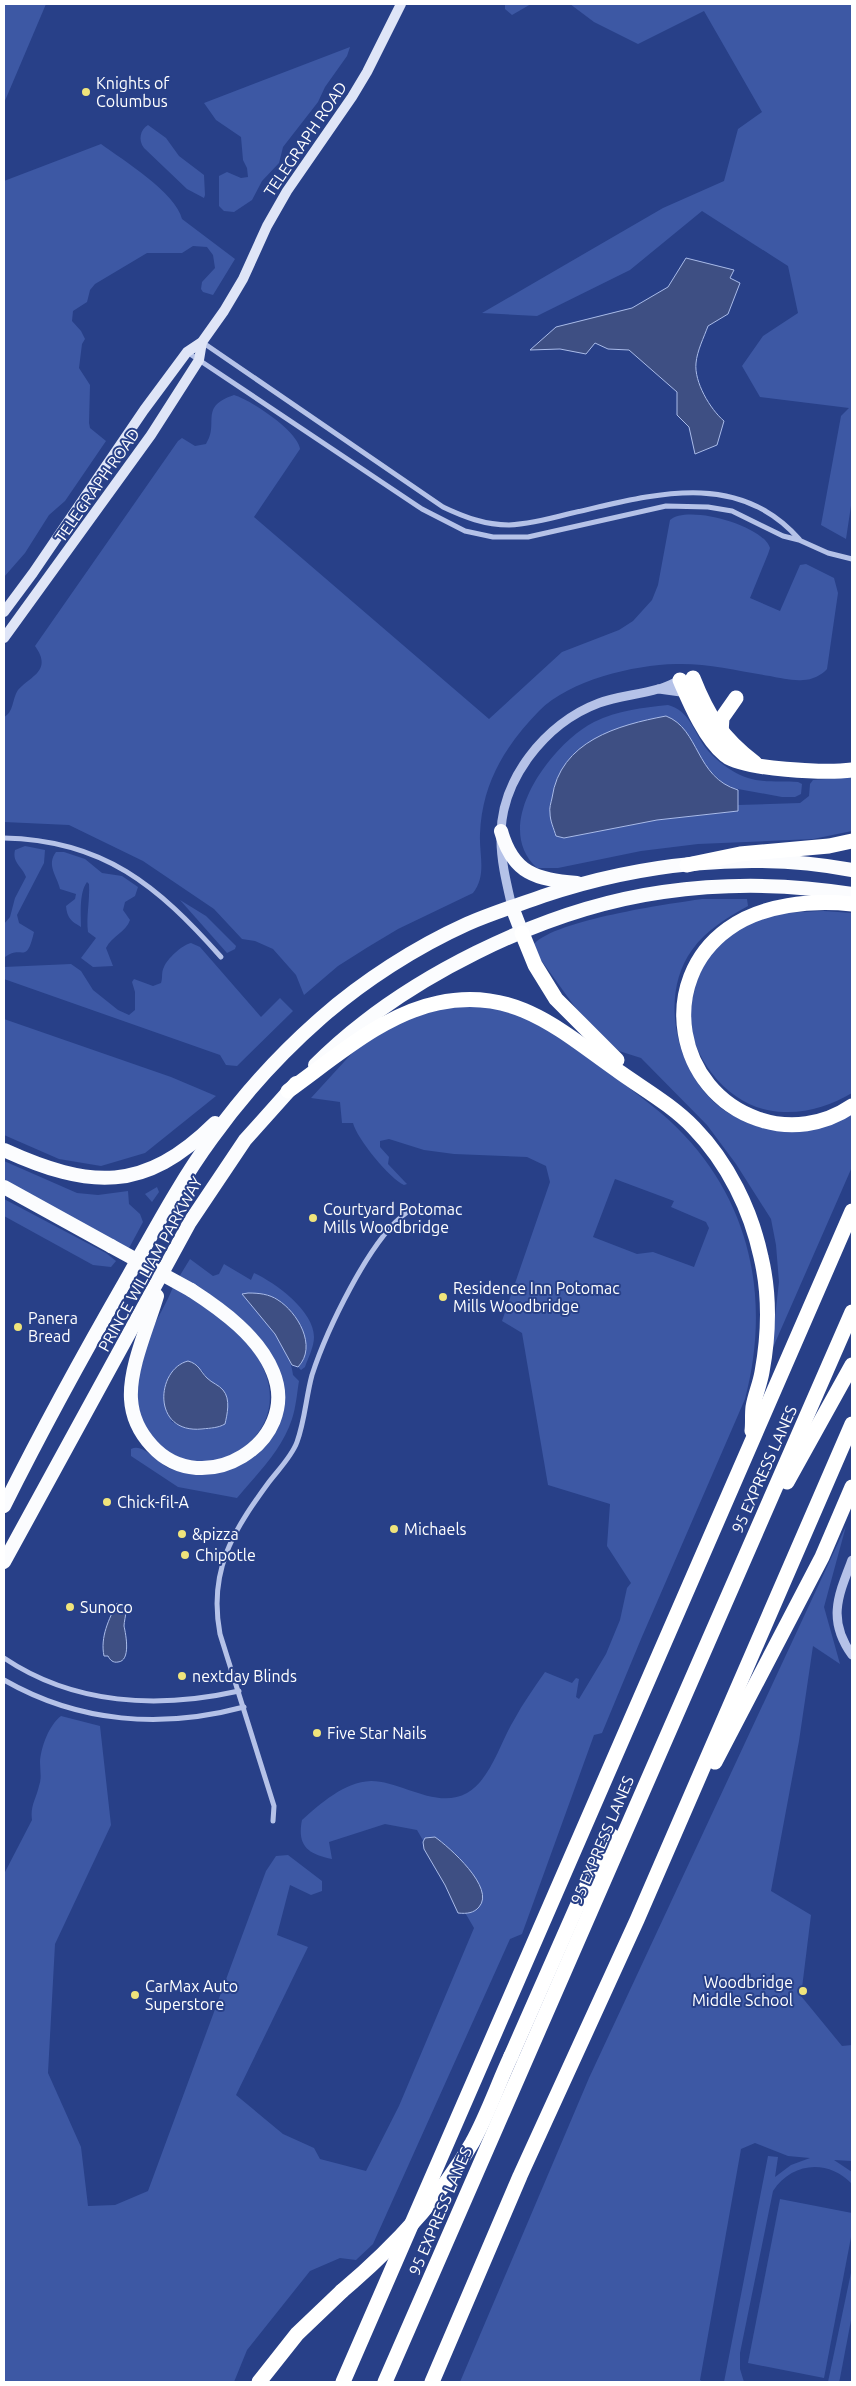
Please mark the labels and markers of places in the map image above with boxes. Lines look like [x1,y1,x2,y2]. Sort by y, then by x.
place label: Knights of Columbus [96,74,170,110]
marker: Knights of Columbus [80,86,92,98]
place label: Courtyard Potomac Mills Woodbridge [323,1200,463,1236]
marker: Courtyard Potomac Mills Woodbridge [307,1212,319,1224]
place label: Residence Inn Potomac Mills Woodbridge [453,1279,620,1315]
marker: Residence Inn Potomac Mills Woodbridge [437,1291,449,1303]
place label: Panera Bread [28,1309,78,1345]
marker: Panera Bread [12,1321,24,1333]
place label: Chick-fil-A [117,1493,190,1511]
marker: Chick-fil-A [101,1496,113,1508]
place label: Michaels [404,1520,467,1538]
marker: Michaels [388,1523,400,1535]
place label: &pizza [192,1525,239,1543]
marker: &pizza [176,1528,188,1540]
place label: Chipotle [195,1546,256,1564]
marker: Chipotle [179,1549,191,1561]
place label: Sunoco [80,1598,133,1616]
marker: Sunoco [64,1601,76,1613]
place label: nextday Blinds [192,1667,297,1685]
marker: nextday Blinds [176,1670,188,1682]
place label: Five Star Nails [327,1724,427,1742]
marker: Five Star Nails [311,1727,323,1739]
place label: Woodbridge Middle School [692,1973,793,2009]
place label: CarMax Auto Superstore [145,1977,238,2013]
marker: Woodbridge Middle School [797,1985,809,1997]
marker: CarMax Auto Superstore [129,1989,141,2001]

